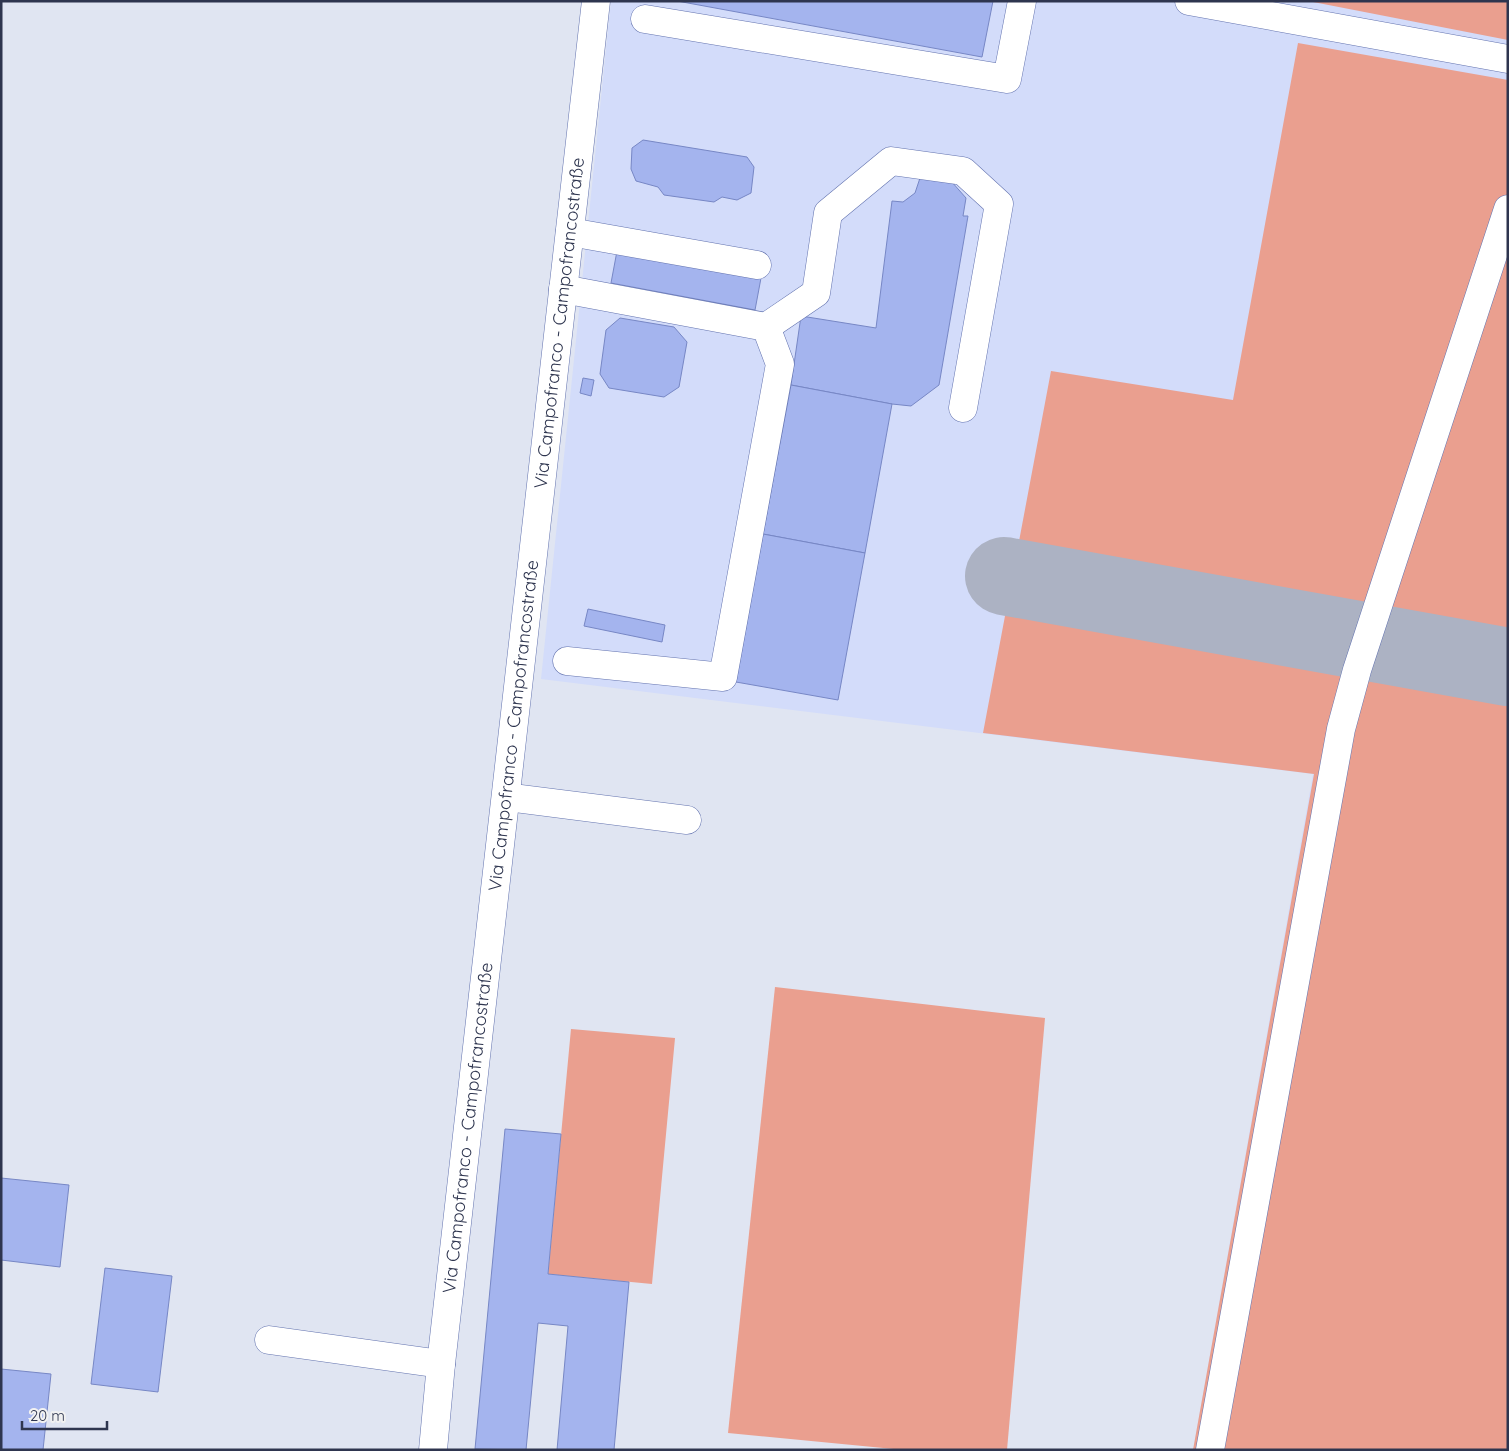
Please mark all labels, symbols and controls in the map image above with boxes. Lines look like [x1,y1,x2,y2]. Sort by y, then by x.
street label: Via Campofranco - Campofrancostraße [529,156,589,490]
street label: Via Campofranco - Campofrancostraße [483,559,543,892]
street label: Via Campofranco - Campofrancostraße [437,961,498,1295]
scale bar [22,1398,108,1430]
text: 20 m [30,1406,65,1425]

